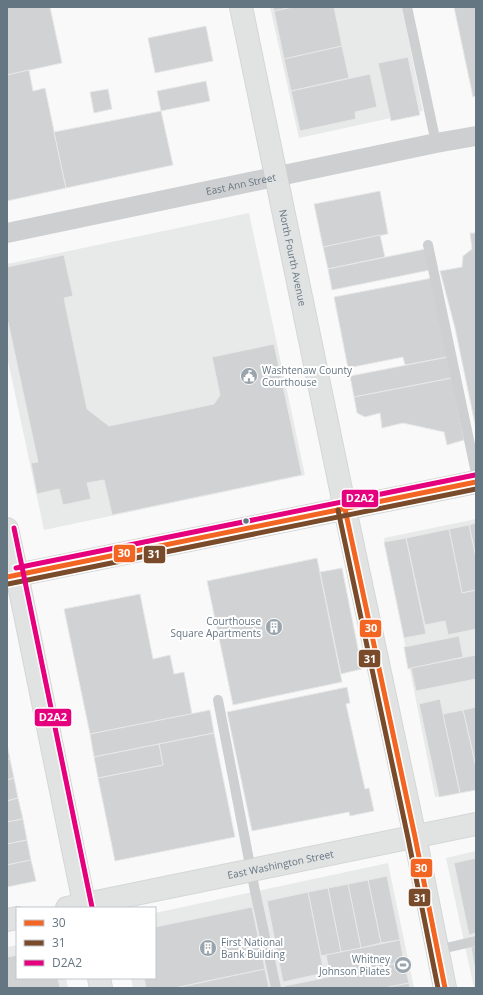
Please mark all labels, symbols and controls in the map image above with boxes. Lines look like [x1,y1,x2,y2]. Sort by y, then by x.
street label: East Ann Street [205,170,278,198]
street label: North Fourth Avenue [276,208,310,308]
place label: Washtenaw County Courthouse [262,363,353,389]
public building icon: Washtenaw County Courthouse [239,366,259,386]
line badge: D2A2 [341,489,379,508]
text: D2A2 [346,490,374,505]
unlabelled marker [241,516,251,526]
line badge: 30 [113,544,136,563]
text: 30 [118,545,130,560]
line badge: 31 [143,545,166,564]
text: 31 [148,546,160,561]
place label: Courthouse Square Apartments [170,614,261,640]
building icon: Courthouse Square Apartments [264,617,284,637]
line badge: 30 [359,619,382,638]
text: 30 [365,620,377,635]
line badge: 31 [358,649,381,668]
text: 31 [364,651,376,666]
line badge: D2A2 [34,708,72,727]
text: D2A2 [39,709,67,724]
street label: East Washington Street [226,846,335,882]
line badge: 30 [410,858,433,878]
text: 30 [415,860,427,875]
line badge: 31 [408,888,431,907]
text: 31 [414,890,426,905]
legend [16,907,156,979]
text: 30 [52,914,66,931]
text: 31 [52,934,66,951]
place label: First National Bank Building [221,935,285,961]
building icon: First National Bank Building [198,938,218,958]
place label: Whitney Johnson Pilates [318,952,391,978]
text: D2A2 [52,954,82,971]
sports icon: Whitney Johnson Pilates [393,955,413,975]

